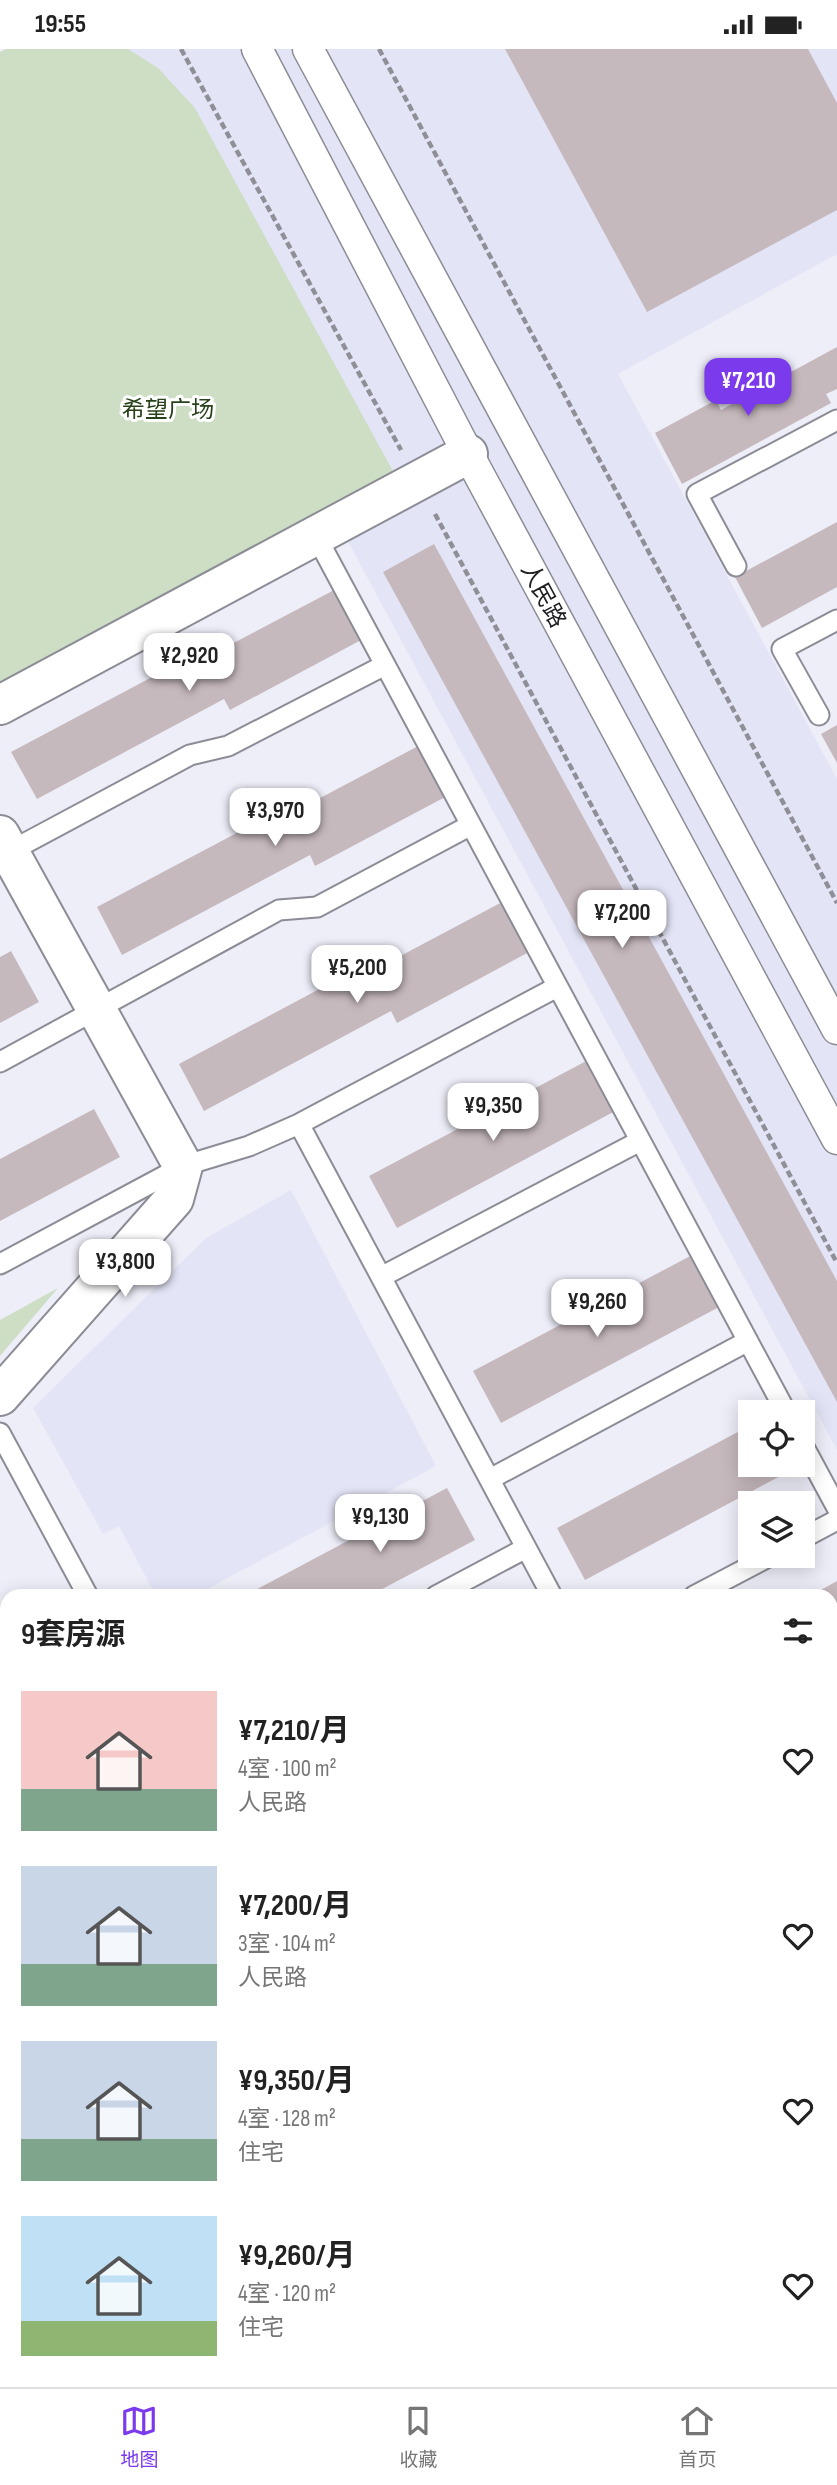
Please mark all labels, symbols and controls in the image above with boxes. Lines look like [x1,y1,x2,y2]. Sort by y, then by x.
text: 19:55 [35,9,86,40]
pin: ¥7,210 [691,359,805,418]
text: ¥7,210 [720,367,776,395]
park label: 希望广场 [122,396,214,424]
street label: 人民路 [515,558,572,633]
pin: ¥2,920 [132,633,246,693]
text: ¥2,920 [159,642,219,670]
pin: ¥3,970 [218,789,332,848]
text: ¥3,970 [246,797,304,825]
pin: ¥7,200 [565,891,679,950]
text: ¥7,200 [593,899,651,927]
pin: ¥5,200 [300,946,414,1005]
text: ¥5,200 [327,954,387,982]
pin: ¥9,350 [436,1083,550,1143]
text: ¥9,350 [464,1092,522,1120]
pin: ¥3,800 [68,1239,182,1299]
text: ¥3,800 [95,1248,155,1276]
pin: ¥9,260 [540,1279,654,1339]
text: ¥9,260 [567,1288,627,1316]
map controls [738,1400,815,1568]
button: locate [738,1400,815,1477]
button: layers [738,1491,815,1568]
pin: ¥9,130 [323,1495,437,1554]
text: ¥9,130 [351,1503,409,1531]
icon: filters [779,1612,817,1650]
text: 9套房源 [21,1617,125,1653]
text: ¥7,210/月 [238,1713,350,1749]
icon: home [77,1719,161,1803]
icon: heart [779,1742,817,1780]
text: 4室 · 100 m² [238,1755,337,1783]
text: 人民路 [238,1789,307,1817]
text: ¥7,200/月 [238,1888,352,1924]
icon: home [77,1894,161,1978]
icon: heart [779,1917,817,1955]
text: 3室 · 104 m² [238,1930,336,1958]
text: 人民路 [238,1964,307,1992]
text: ¥9,350/月 [238,2063,355,2099]
icon: home [77,2069,161,2153]
icon: heart [779,2092,817,2130]
text: 4室 · 128 m² [238,2105,336,2133]
text: 住宅 [238,2139,284,2167]
text: ¥9,260/月 [238,2238,356,2274]
icon: home [77,2244,161,2328]
icon: heart [779,2267,817,2305]
text: 4室 · 120 m² [238,2280,336,2308]
text: 住宅 [238,2314,284,2342]
tab: 地图 [120,2402,159,2472]
tab: 收藏 [399,2402,438,2472]
tab: 首页 [678,2402,717,2472]

